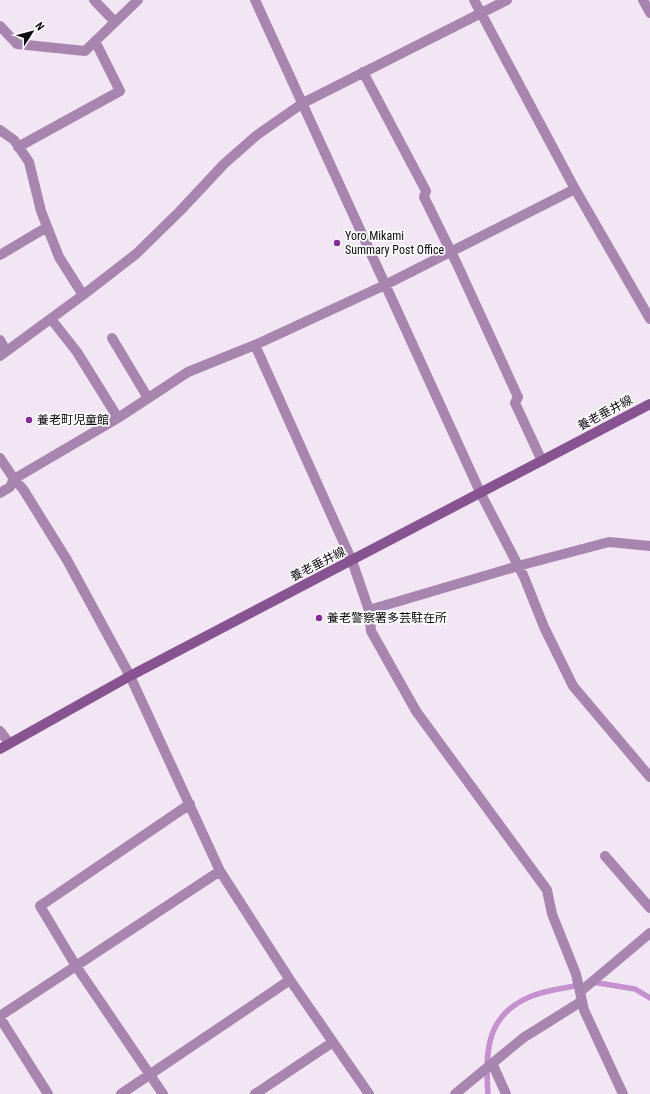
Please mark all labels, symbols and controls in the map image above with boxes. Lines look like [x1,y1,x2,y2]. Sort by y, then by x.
north arrow [12,12,52,52]
text: N [32,20,47,33]
place label: Yoro Mikami Summary Post Office [345,229,444,257]
marker: Yoro Mikami Summary Post Office [332,238,342,248]
street label: 養老垂井線 [575,393,635,433]
place label: 養老町児童館 [37,413,109,427]
marker: 養老町児童館 [24,415,34,425]
street label: 養老垂井線 [288,544,348,584]
place label: 養老警察署多芸駐在所 [327,611,447,625]
marker: 養老警察署多芸駐在所 [314,613,324,623]

